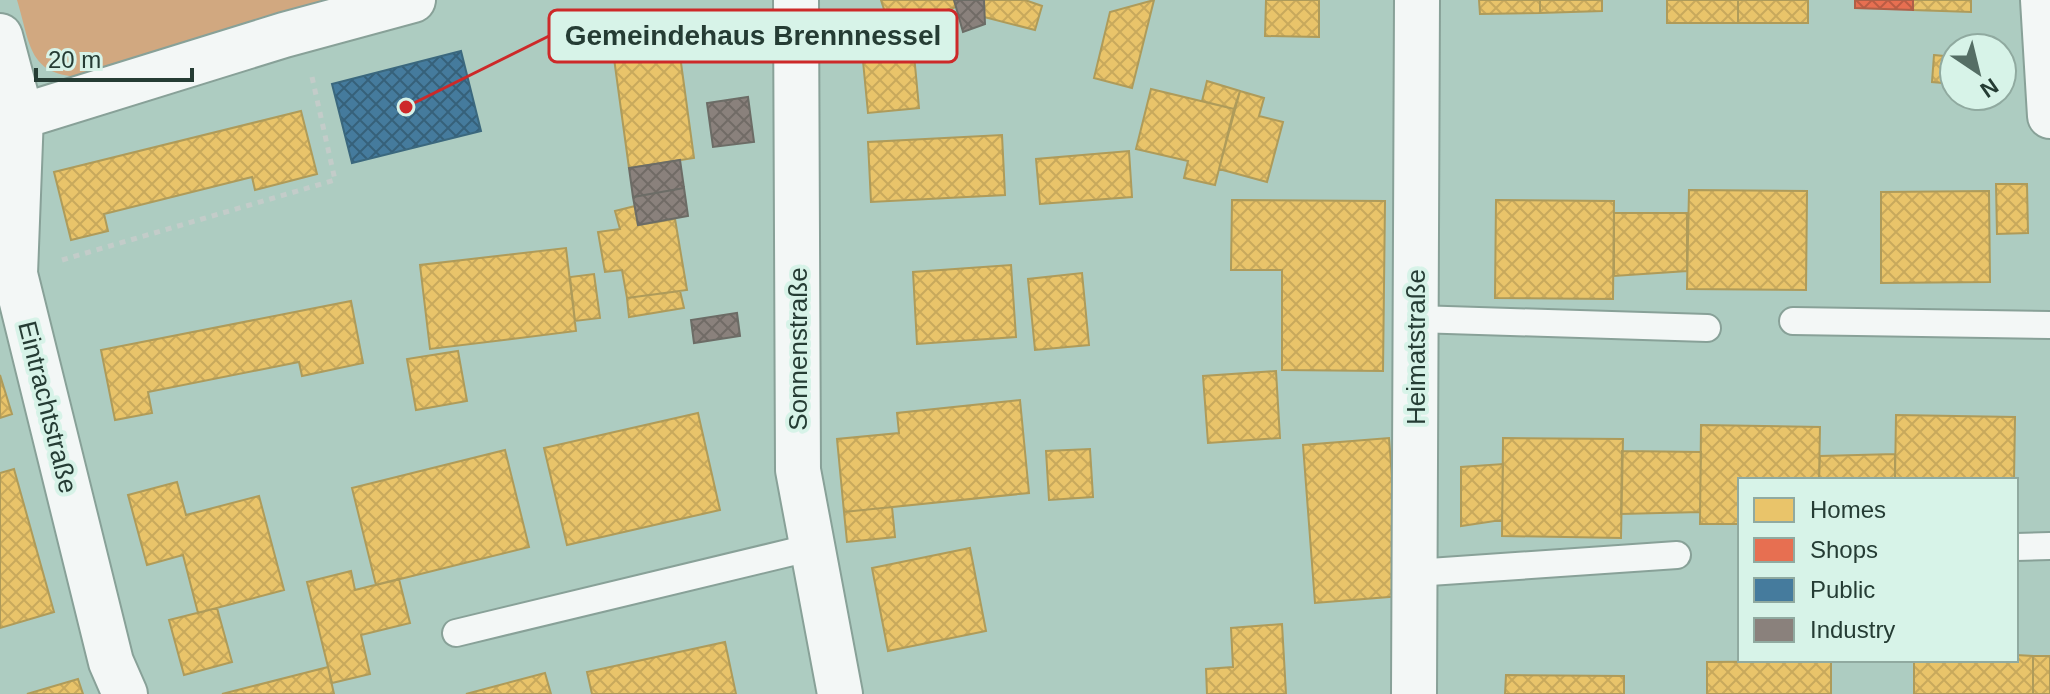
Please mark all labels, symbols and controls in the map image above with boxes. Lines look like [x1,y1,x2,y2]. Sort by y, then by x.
callout: Gemeindehaus Brennnessel [549,10,957,62]
text: Gemeindehaus Brennnessel [565,20,941,51]
scale bar [36,32,192,82]
north arrow [1938,32,2018,112]
text: 20 m [48,46,101,73]
text: N [1976,73,2003,103]
street label: Sonnenstraße [783,267,813,431]
street label: Heimatstraße [1401,269,1431,425]
street label: Eintrachtstraße [12,318,84,496]
legend [1738,478,2018,662]
text: Homes [1810,496,1886,523]
text: Shops [1810,536,1878,563]
text: Public [1810,576,1875,603]
text: Industry [1810,616,1895,643]

